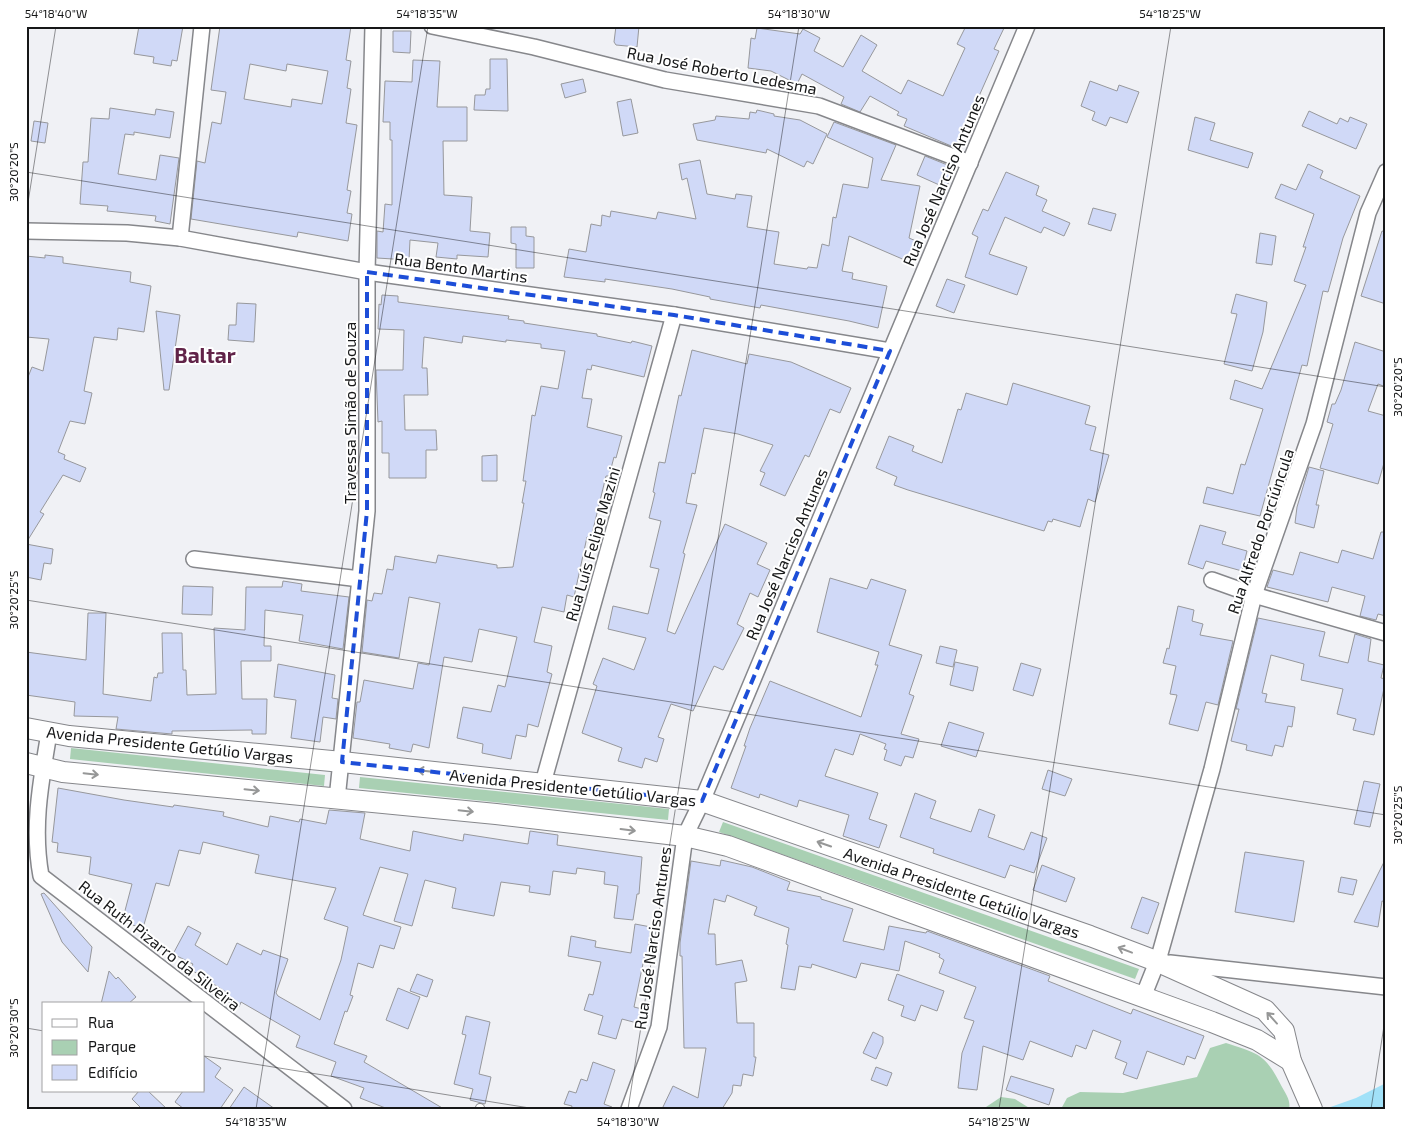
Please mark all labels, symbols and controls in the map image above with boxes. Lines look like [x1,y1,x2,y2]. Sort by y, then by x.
text: 54°18'40"W [25,6,87,20]
text: 54°18'35"W [396,6,458,20]
text: 54°18'30"W [768,6,830,20]
text: 54°18'25"W [1139,6,1201,20]
street label: Rua José Roberto Ledesma [625,42,819,98]
street label: Rua José Narciso Antunes [898,91,988,269]
text: 30°20'20"S [6,142,20,202]
street label: Rua Bento Martins [393,248,529,286]
street label: Travessa Simão de Souza [340,322,359,504]
district label: Baltar [174,342,236,367]
text: 30°20'20"S [1390,357,1404,417]
street label: Rua Alfredo Porciúncula [1223,446,1297,616]
street label: Rua Luís Felipe Mazini [561,465,623,623]
street label: Rua José Narciso Antunes [741,465,831,643]
text: 30°20'25"S [6,570,20,629]
street label: Avenida Presidente Getúlio Vargas [46,722,294,766]
street label: Avenida Presidente Getúlio Vargas [449,765,697,809]
one-way arrow [417,766,433,776]
one-way arrow [82,769,98,779]
one-way arrow [244,785,260,795]
text: 30°20'25"S [1390,785,1404,844]
one-way arrow [458,806,474,816]
one-way arrow [619,825,635,835]
one-way arrow [816,838,832,848]
street label: Avenida Presidente Getúlio Vargas [842,843,1082,941]
street label: Rua José Narciso Antunes [630,845,674,1031]
street label: Rua Ruth Pizarro da Silveira [75,876,245,1014]
one-way arrow [1118,945,1134,954]
text: 30°20'30"S [6,998,20,1058]
legend [42,1002,205,1092]
one-way arrow [1266,1011,1278,1024]
text: Rua [88,1013,114,1031]
text: Parque [88,1037,136,1055]
text: Edifício [88,1063,138,1081]
text: 54°18'35"W [225,1114,287,1128]
text: 54°18'30"W [597,1114,659,1128]
text: 54°18'25"W [968,1114,1030,1128]

